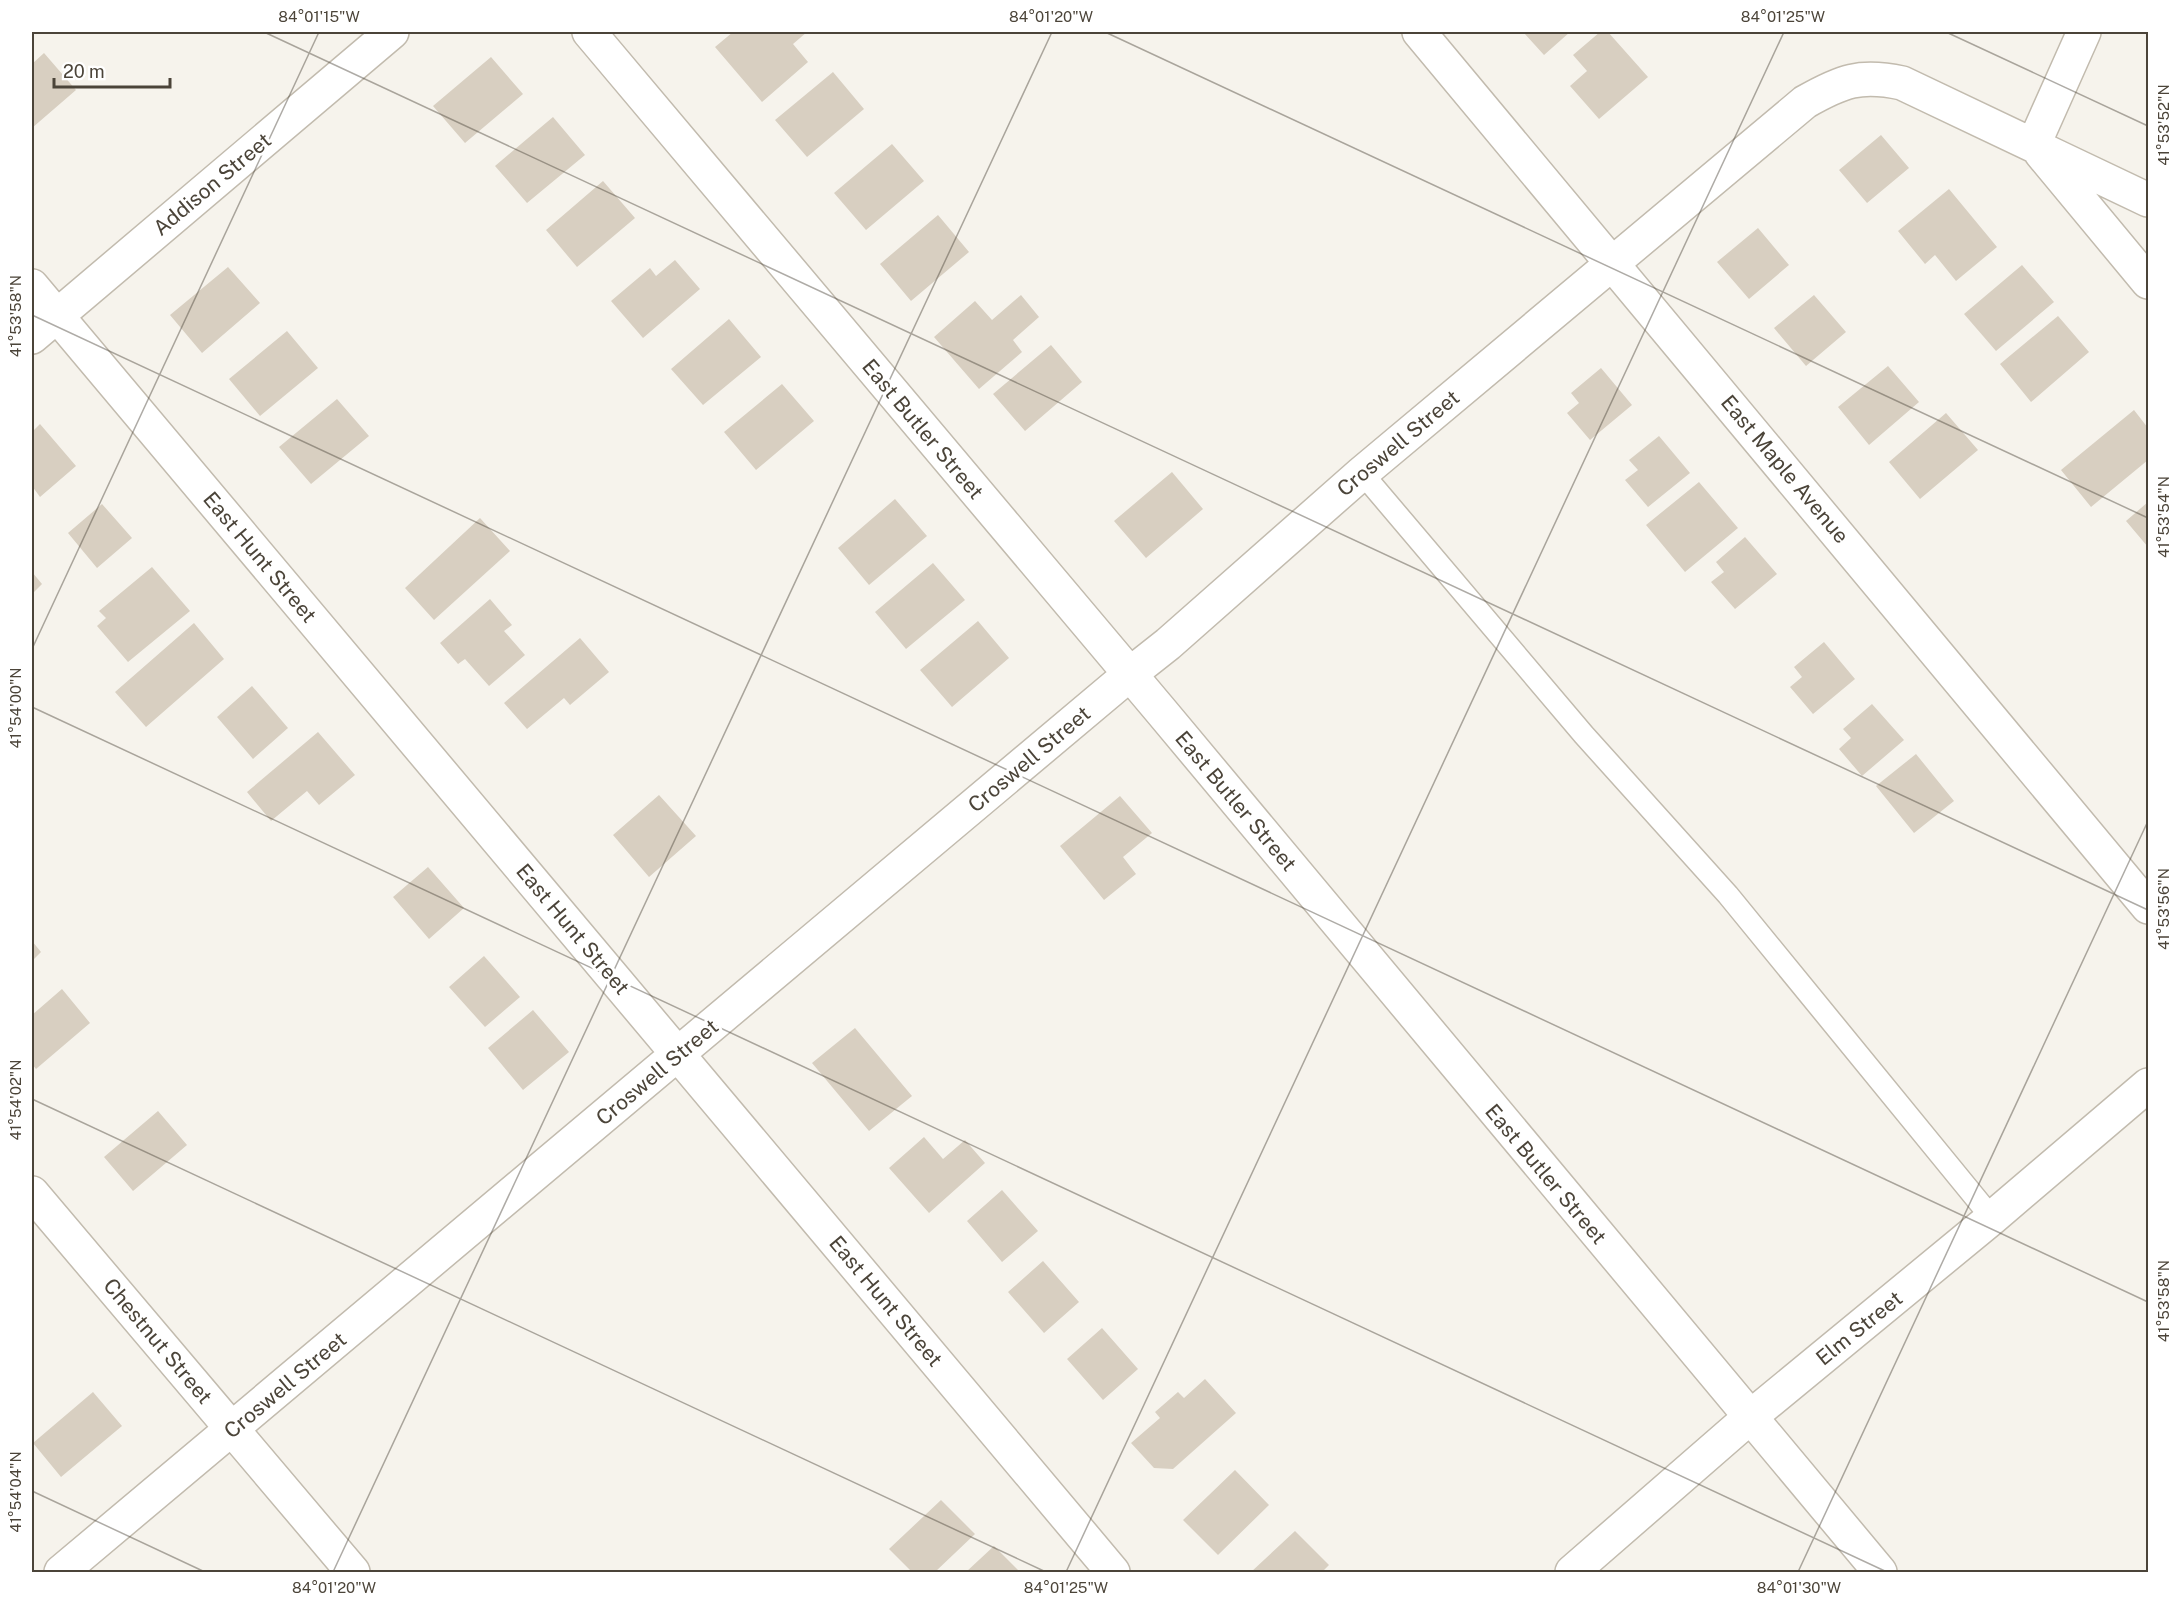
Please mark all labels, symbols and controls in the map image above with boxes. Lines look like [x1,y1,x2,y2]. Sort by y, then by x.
text: 84°01'15"W [278,8,360,25]
text: 84°01'20"W [1009,8,1093,25]
text: 84°01'25"W [1741,8,1825,25]
scale bar [54,51,170,89]
text: 20 m [63,61,105,82]
text: 41°53'52"N [2155,84,2172,166]
street label: Addison Street [148,127,276,241]
text: 41°53'58"N [7,275,24,357]
street label: East Butler Street [857,354,989,504]
street label: Croswell Street [1332,385,1464,501]
street label: East Maple Avenue [1716,390,1854,548]
text: 41°53'54"N [2155,476,2172,558]
street label: East Hunt Street [198,487,322,627]
text: 41°54'00"N [7,667,24,749]
street label: Croswell Street [963,701,1095,817]
street label: East Butler Street [1170,726,1302,876]
street label: East Hunt Street [511,859,635,999]
text: 41°53'56"N [2155,868,2172,950]
street label: Croswell Street [591,1014,723,1130]
text: 41°54'02"N [7,1059,24,1141]
street label: East Butler Street [1480,1099,1612,1249]
street label: East Hunt Street [824,1231,948,1371]
text: 41°53'58"N [2155,1260,2172,1342]
street label: Chestnut Street [98,1273,218,1409]
street label: Elm Street [1811,1286,1907,1370]
street label: Croswell Street [219,1327,351,1443]
text: 41°54'04"N [7,1451,24,1533]
text: 84°01'20"W [292,1579,376,1596]
text: 84°01'25"W [1024,1579,1108,1596]
text: 84°01'30"W [1757,1579,1841,1596]

